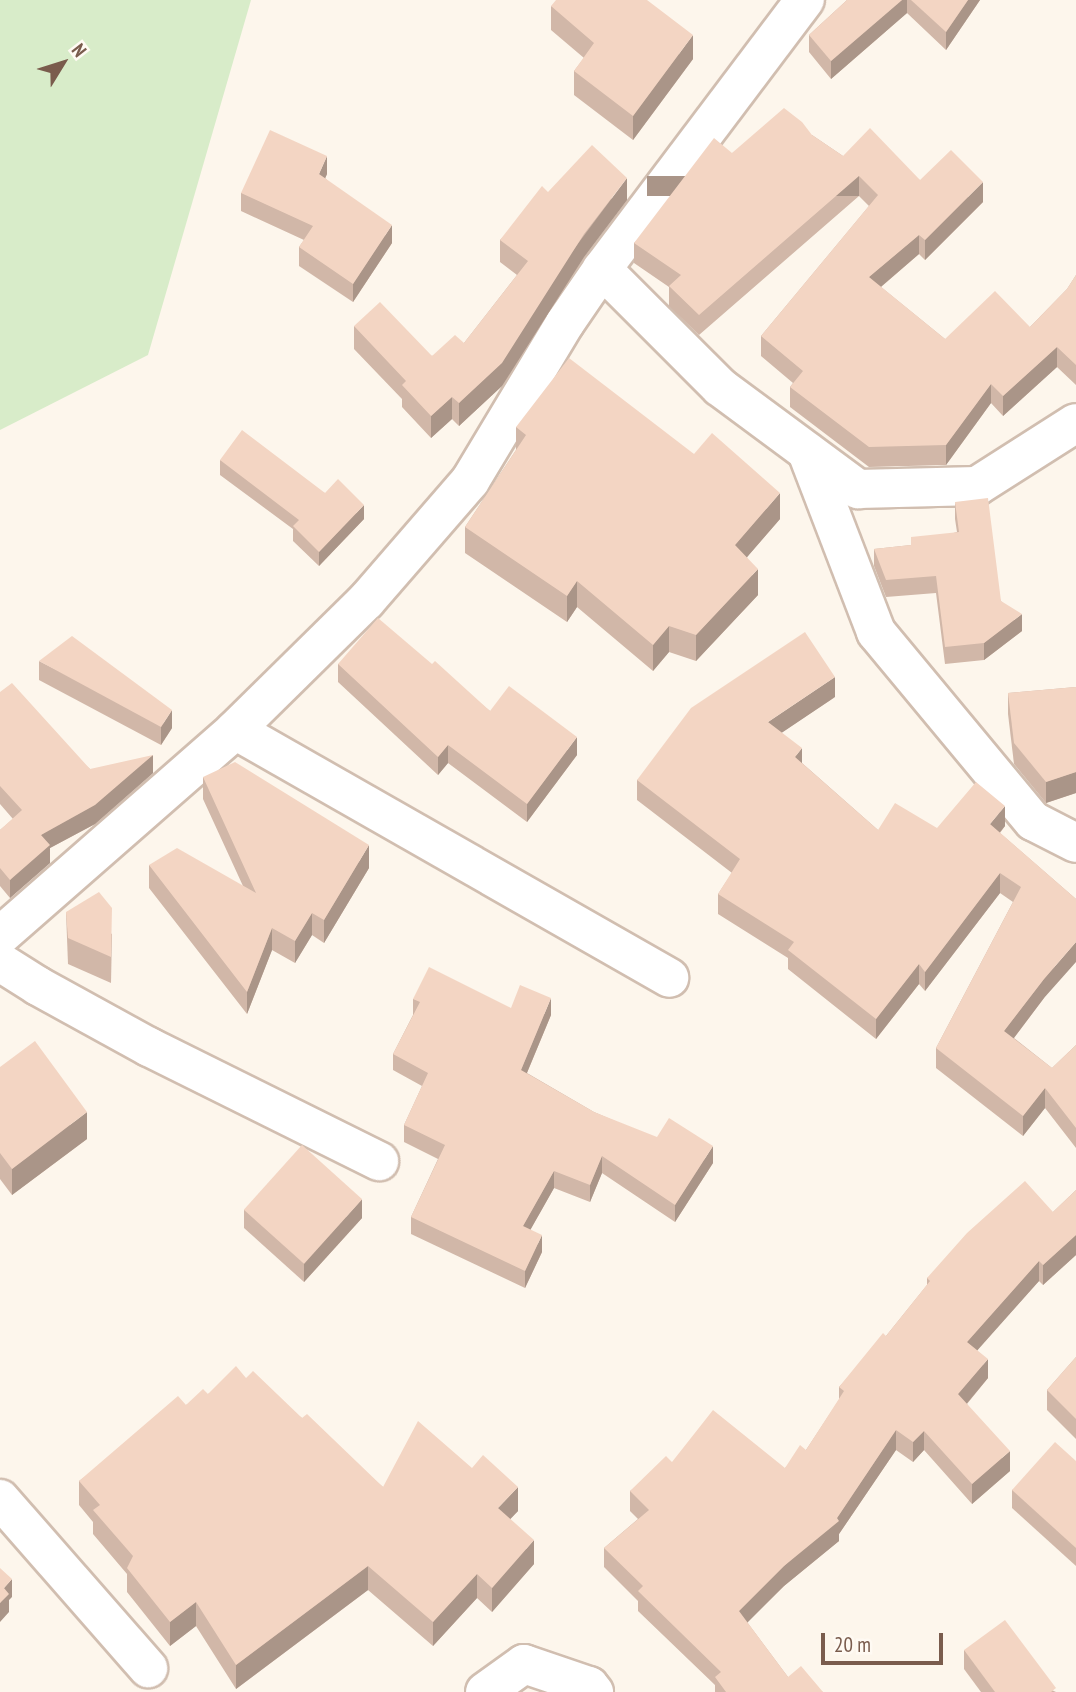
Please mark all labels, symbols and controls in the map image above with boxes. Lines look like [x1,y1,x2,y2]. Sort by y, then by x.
north arrow [28,28,98,98]
text: N [67,39,92,61]
scale bar [824,1618,946,1662]
text: 20 m [834,1631,871,1658]

